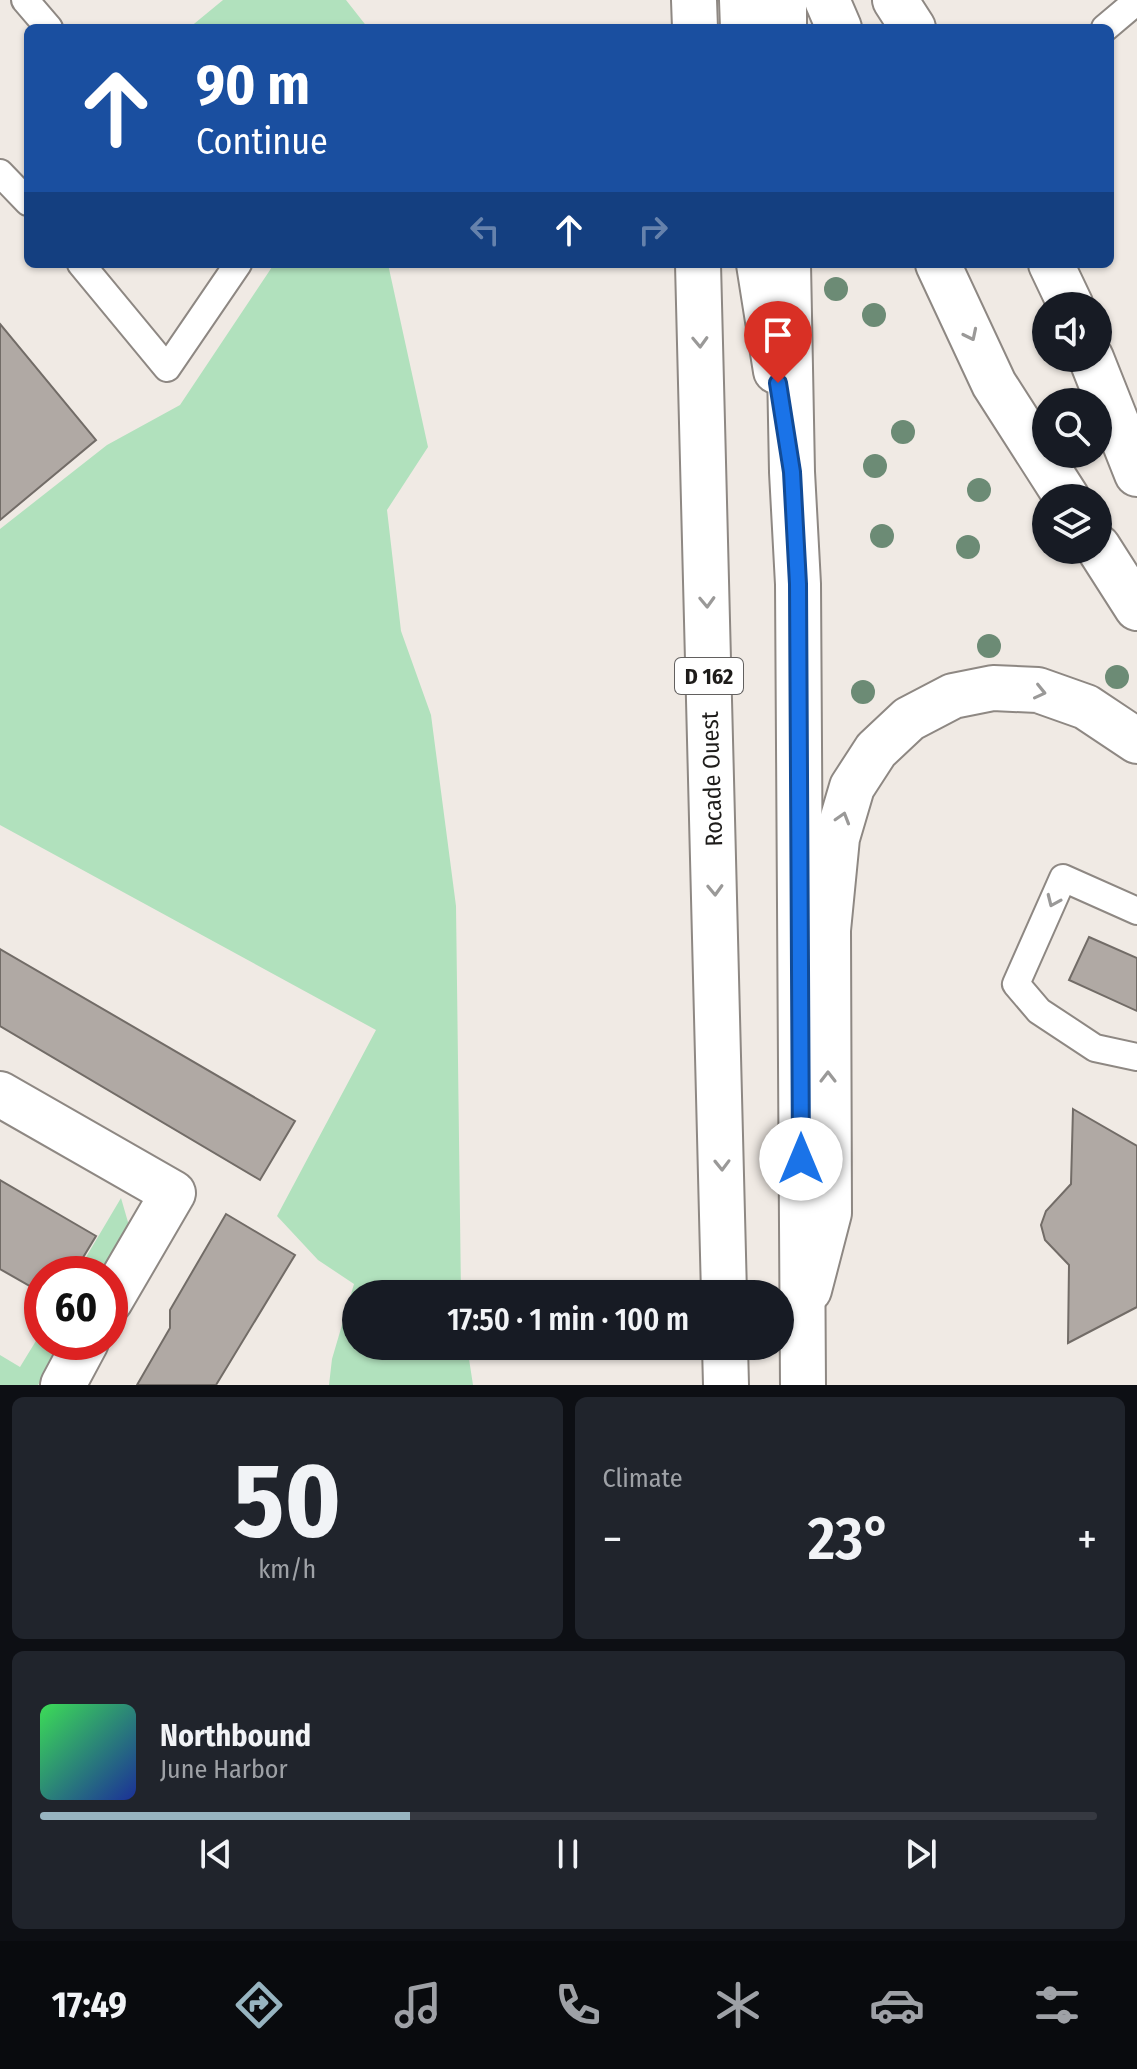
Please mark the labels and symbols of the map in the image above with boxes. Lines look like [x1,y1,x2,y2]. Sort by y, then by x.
pin [744,301,812,383]
one-way arrow [961,326,977,341]
one-way arrow [691,336,708,349]
one-way arrow [698,596,716,609]
road number: D 162 [675,658,743,694]
one-way arrow [1033,683,1047,700]
street label: Rocade Ouest [696,711,728,847]
one-way arrow [834,812,850,825]
one-way arrow [706,884,724,897]
one-way arrow [1047,893,1063,907]
one-way arrow [819,1070,837,1083]
position arrow [759,1117,843,1201]
one-way arrow [713,1159,731,1172]
speed limit sign: 60 [24,1256,128,1360]

